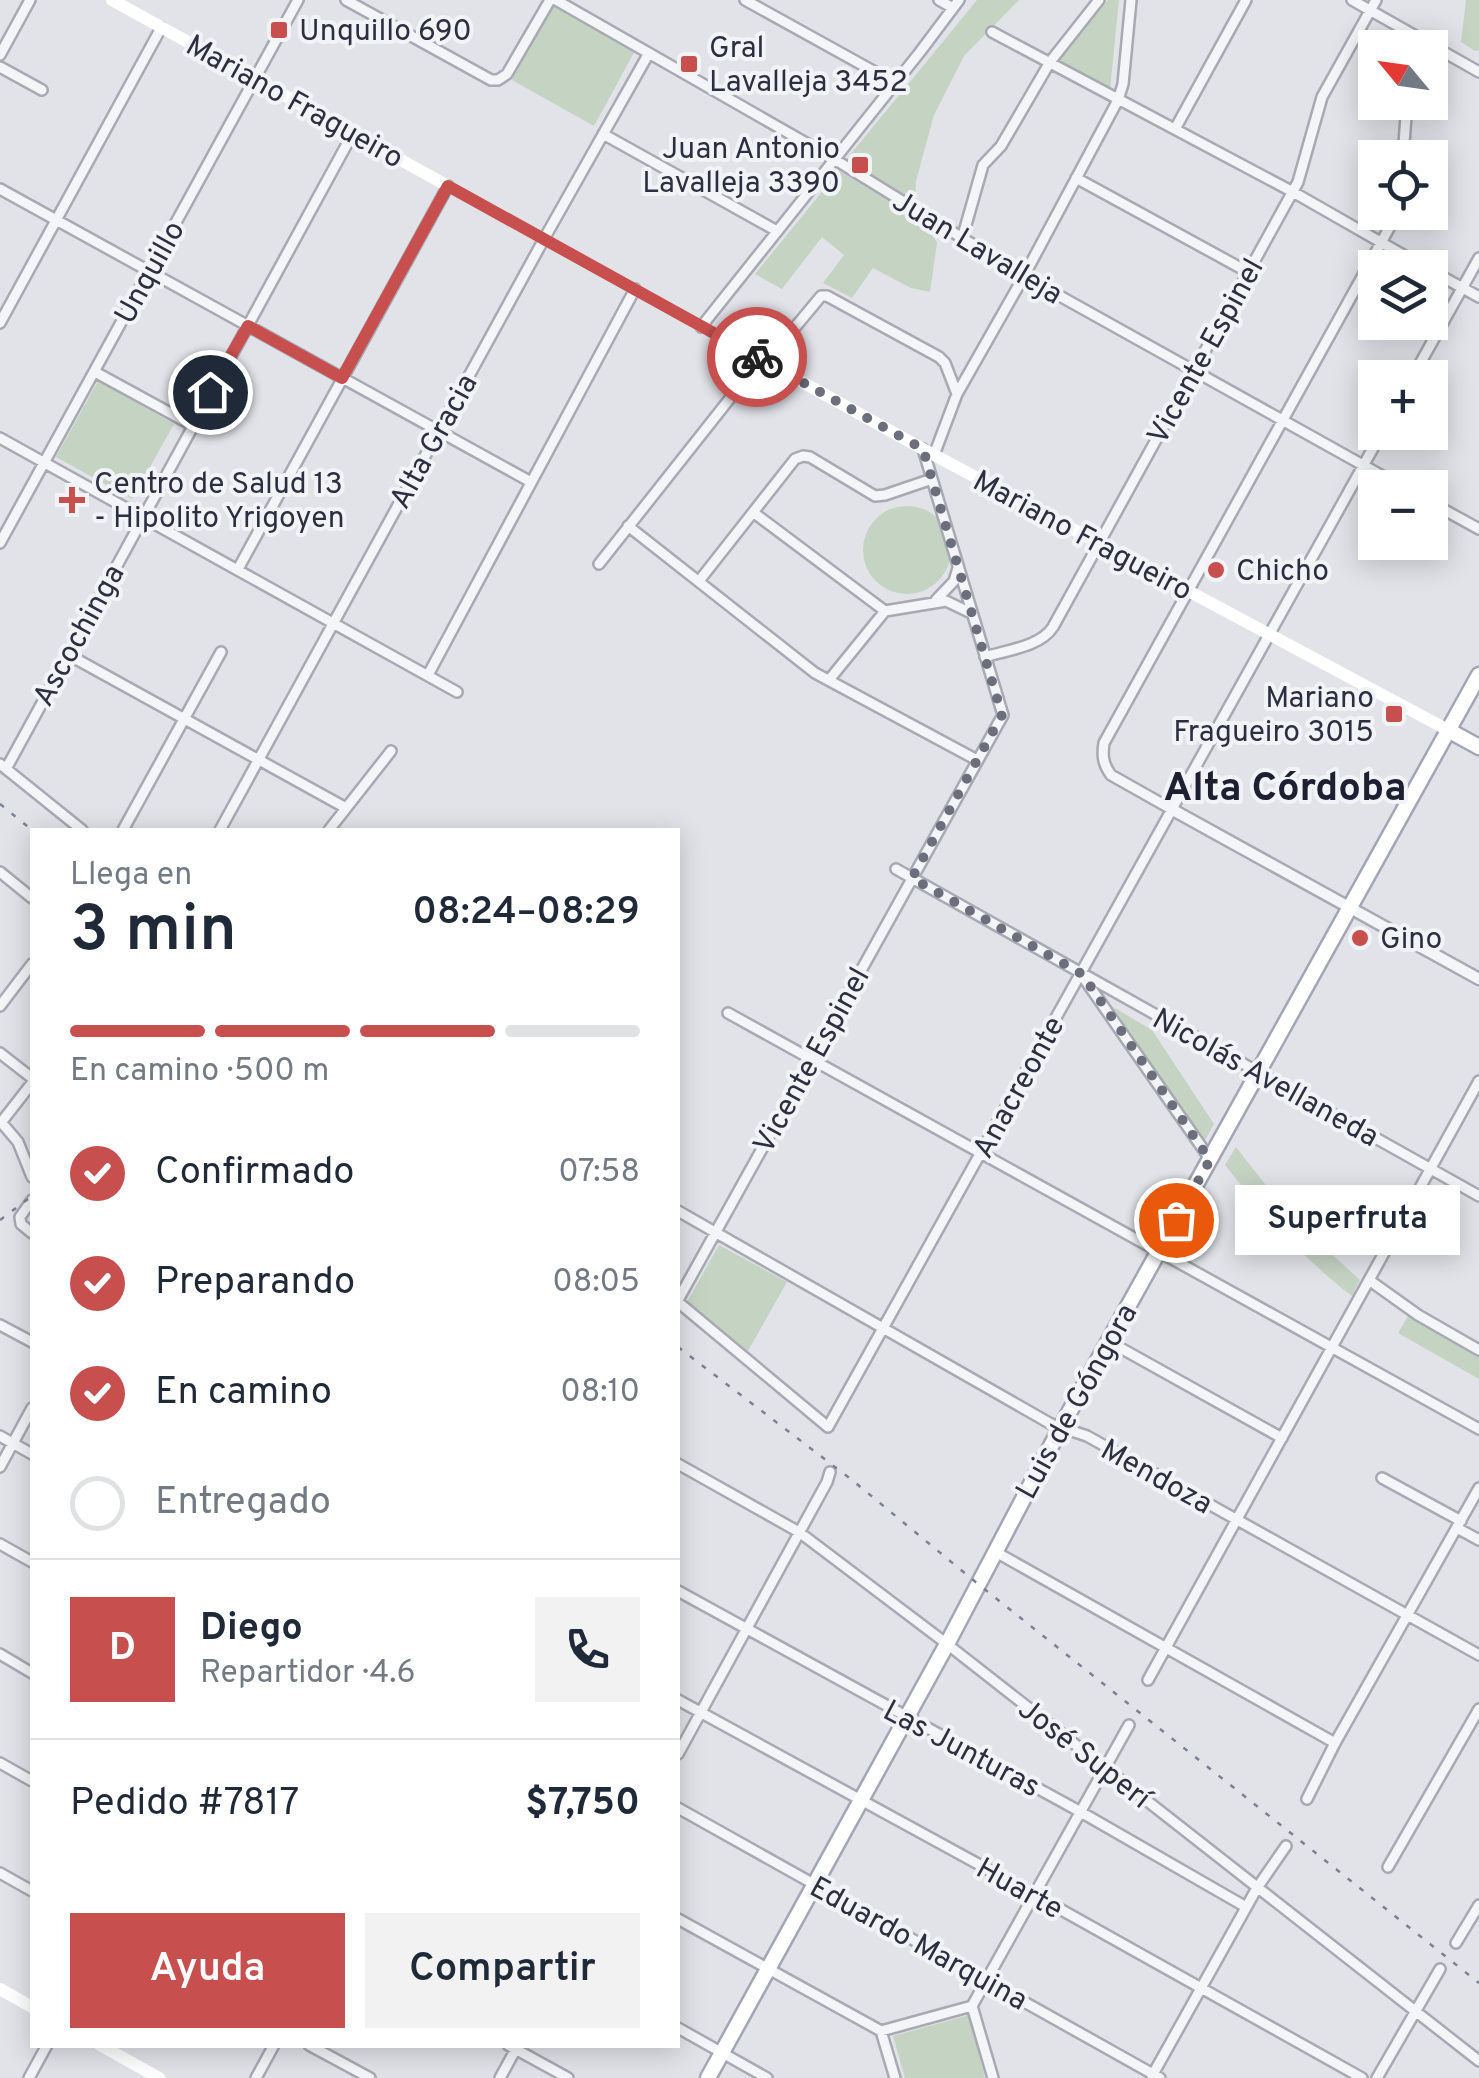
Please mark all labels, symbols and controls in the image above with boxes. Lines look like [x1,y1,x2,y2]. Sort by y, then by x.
place label: Unquillo 690 [299,14,472,51]
marker: Unquillo 690 [268,19,290,41]
street label: Mariano Fragueiro [179,28,409,178]
north arrow [1358,30,1448,120]
map controls [1358,30,1448,560]
place label: Gral Lavalleja 3452 [709,31,908,102]
marker: Gral Lavalleja 3452 [678,53,700,75]
place label: Juan Antonio Lavalleja 3390 [642,132,840,203]
button: locate [1358,140,1448,230]
marker: Juan Antonio Lavalleja 3390 [849,154,871,176]
street label: Juan Lavalleja [885,184,1068,314]
street label: Unquillo [108,215,194,331]
button: layers [1358,250,1448,340]
street label: Vicente Espinel [1141,253,1274,452]
courier [707,307,807,407]
icon: bike [730,330,785,385]
pin [168,350,253,435]
button: + [1358,360,1448,450]
icon: home [183,365,238,420]
street label: Alta Gracia [383,368,487,516]
street label: Mariano Fragueiro [966,464,1198,611]
place label: Centro de Salud 13 - Hipolito Yrigoyen [94,467,345,538]
button: − [1358,470,1448,560]
marker: Centro de Salud 13 - Hipolito Yrigoyen [59,487,85,513]
place label: Chicho [1236,554,1329,591]
street label: Ascochinga [26,559,134,713]
marker: Chicho [1205,559,1227,581]
place label: Mariano Fragueiro 3015 [1173,681,1374,752]
marker: Mariano Fragueiro 3015 [1383,703,1405,725]
district label: Alta Córdoba [1163,765,1407,815]
text: Llega en [70,856,192,896]
text: 08:24–08:29 [412,889,640,938]
text: 3 min [70,892,237,974]
place label: Gino [1380,922,1442,959]
marker: Gino [1349,927,1371,949]
street label: Vicente Espinel [747,962,880,1161]
street label: Nicolás Avellaneda [1145,1002,1384,1157]
street label: Anacreonte [966,1011,1074,1166]
text: En camino · 500 m [70,1052,329,1092]
icon: check [70,1146,125,1201]
text: Confirmado [155,1149,355,1198]
text: 07:58 [558,1153,640,1193]
pin [1134,1178,1219,1263]
callout: Superfruta [1236,1185,1461,1255]
icon: bag [1149,1193,1204,1248]
text: Superfruta [1267,1200,1428,1240]
icon: check [70,1256,125,1311]
text: Preparando [155,1259,355,1308]
text: 08:05 [552,1263,640,1303]
street label: Luis de Góngora [1009,1298,1147,1506]
icon: check [70,1366,125,1421]
text: En camino [155,1369,332,1418]
text: 08:10 [560,1373,640,1413]
street label: Mendoza [1093,1432,1218,1524]
text: Entregado [155,1479,331,1528]
button: phone [535,1597,640,1702]
text: Diego [200,1605,303,1654]
text: D [109,1625,136,1674]
text: Repartidor · 4.6 [200,1654,416,1694]
street label: José Superí [1010,1692,1159,1820]
street label: Las Junturas [876,1693,1046,1807]
text: Pedido #7817 [70,1780,299,1829]
text: $7,750 [525,1780,640,1829]
street label: Huarte [969,1851,1069,1929]
street label: Eduardo Marquina [802,1870,1033,2020]
button: Ayuda [70,1913,345,2028]
button: Compartir [365,1913,640,2028]

